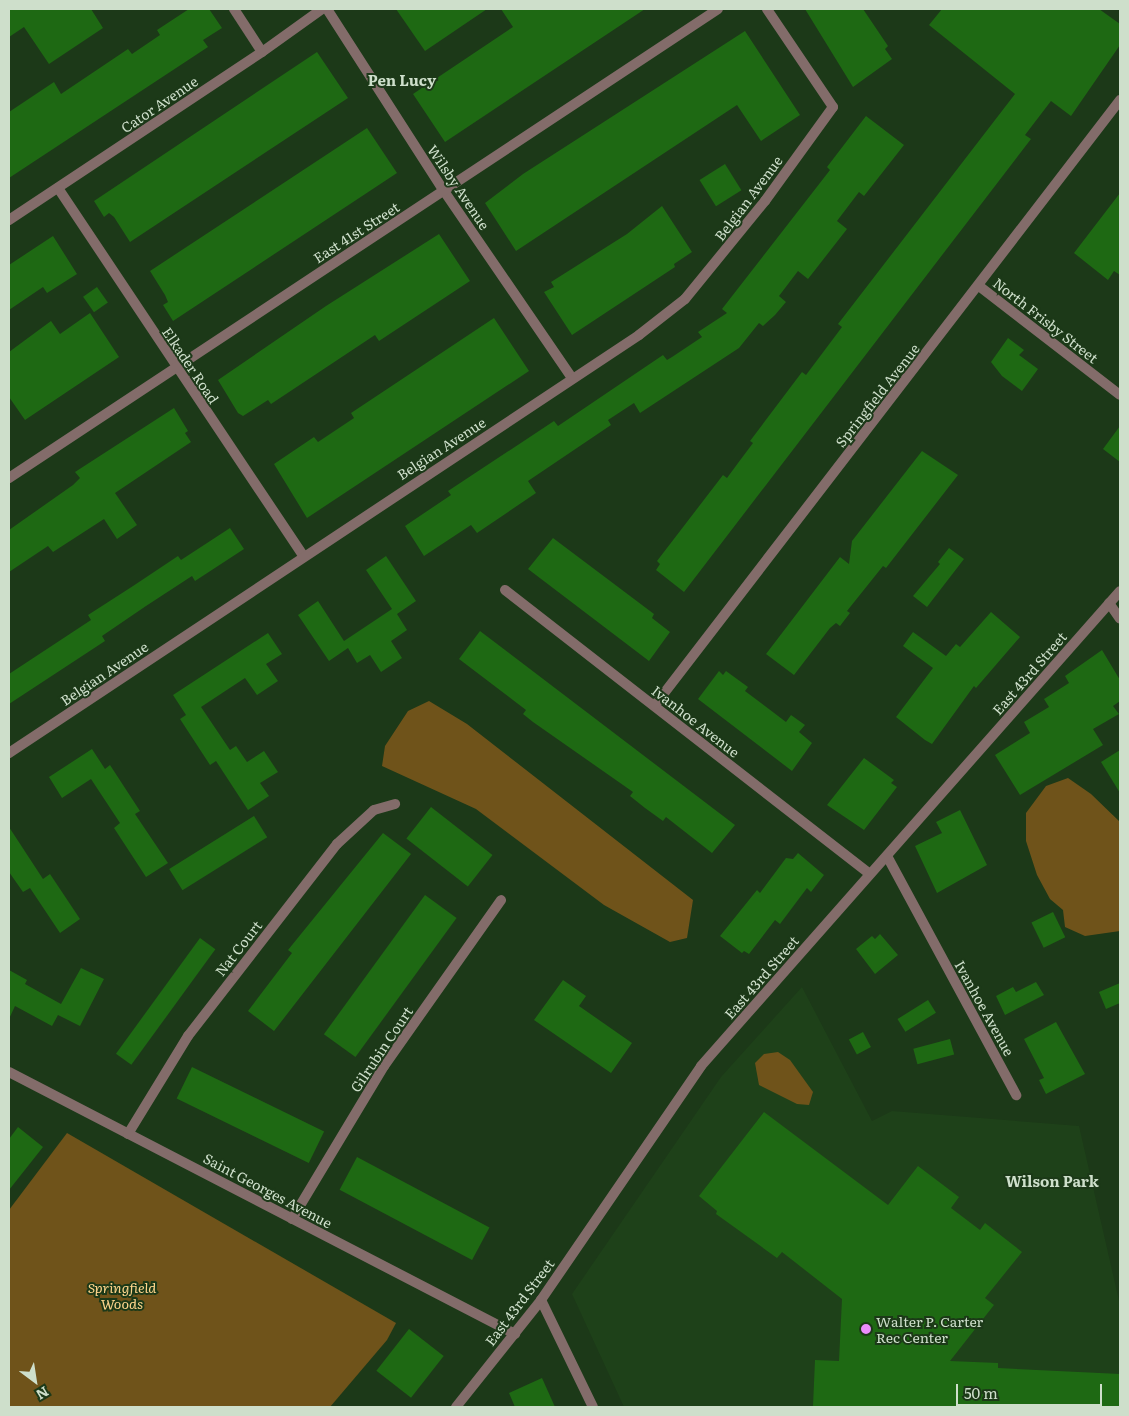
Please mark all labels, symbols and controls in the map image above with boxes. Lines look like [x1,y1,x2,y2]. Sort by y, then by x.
district label: Pen Lucy [368,71,436,89]
street label: Cator Avenue [117,72,201,136]
street label: Wilsby Avenue [424,141,494,233]
street label: Belgian Avenue [711,152,785,244]
street label: East 41st Street [310,198,402,266]
street label: North Frisby Street [990,274,1102,366]
street label: Elkader Road [159,324,223,406]
street label: Springfield Avenue [831,340,923,450]
street label: Belgian Avenue [394,413,488,483]
street label: East 43rd Street [988,628,1070,718]
street label: Belgian Avenue [57,637,151,709]
street label: Ivanhoe Avenue [649,682,743,760]
street label: Nat Court [211,917,265,979]
street label: East 43rd Street [720,932,802,1022]
street label: Ivanhoe Avenue [952,957,1018,1059]
street label: Gilrubin Court [346,1003,416,1095]
street label: Saint Georges Avenue [201,1149,335,1231]
district label: Wilson Park [1005,1172,1099,1190]
street label: East 43rd Street [481,1255,557,1349]
park label: Springfield Woods [88,1279,156,1311]
place label: Walter P. Carter Rec Center [876,1313,983,1345]
marker: Walter P. Carter Rec Center [860,1323,872,1335]
north arrow [10,1356,60,1406]
scale bar [959,1374,1105,1406]
text: 50 m [964,1381,998,1404]
text: N [33,1382,53,1405]

